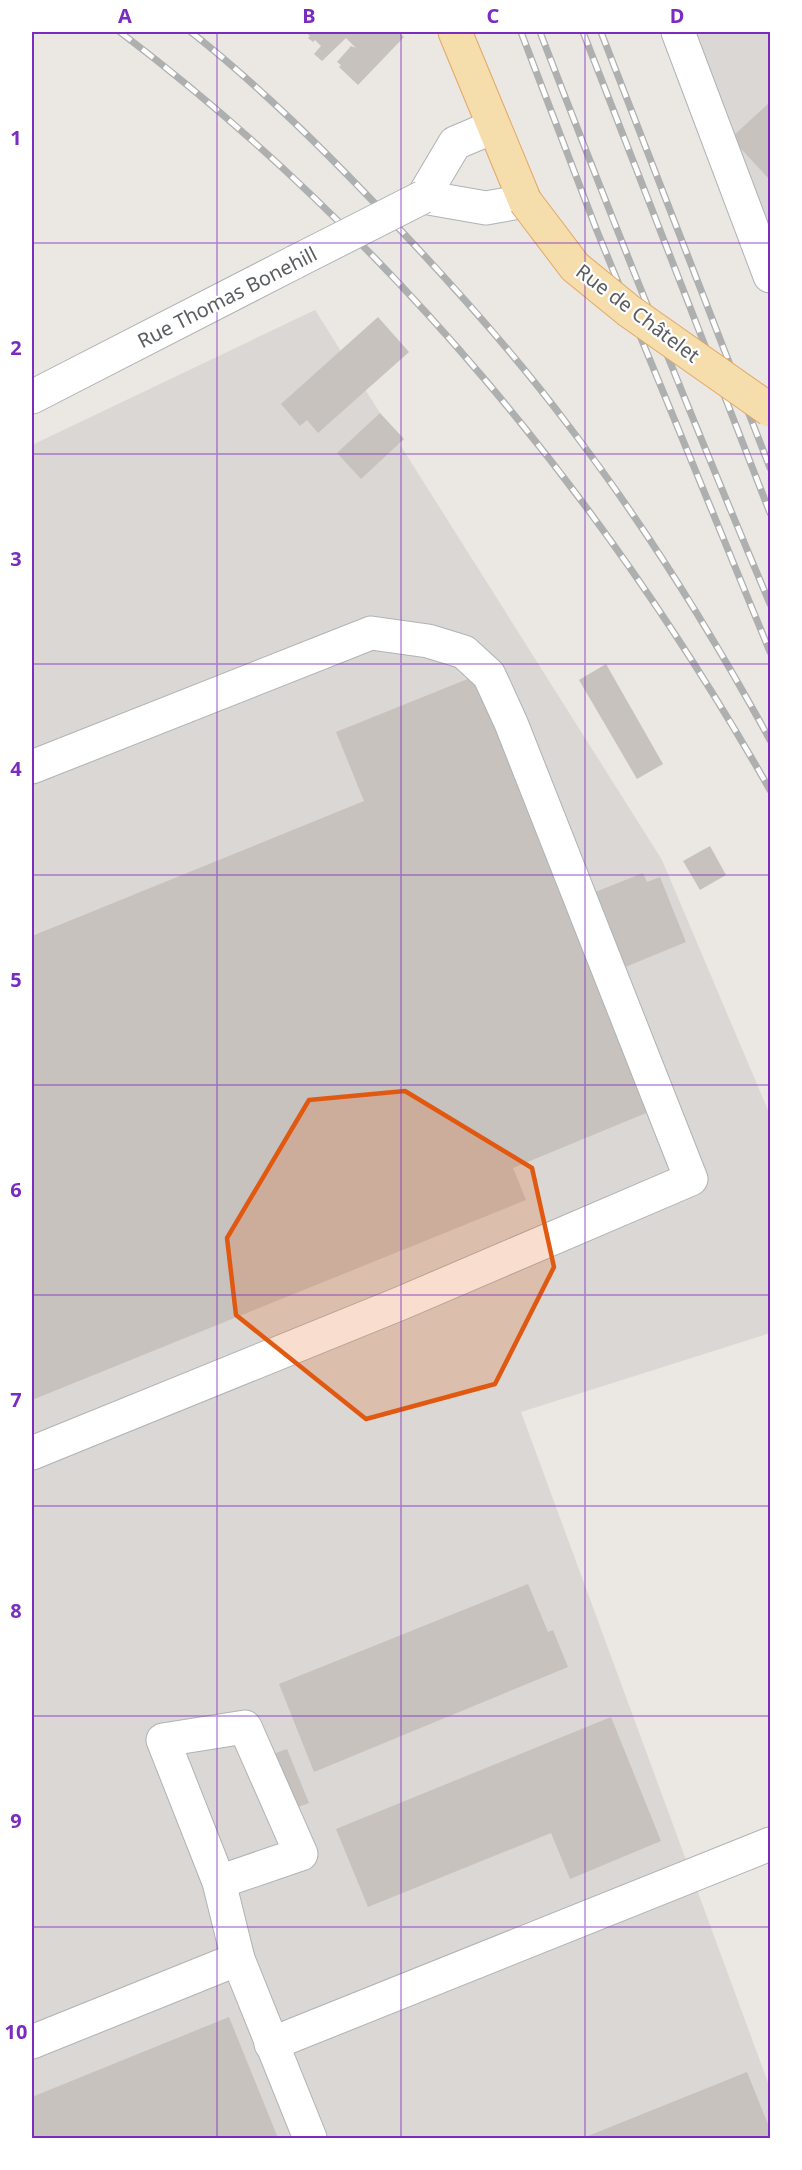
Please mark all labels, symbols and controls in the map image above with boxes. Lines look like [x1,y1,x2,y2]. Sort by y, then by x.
text: A [118,2,132,29]
text: B [302,2,316,29]
text: C [487,2,500,29]
text: D [670,2,684,29]
text: 1 [10,124,22,151]
street label: Rue Thomas Bonehill [133,240,321,354]
street label: Rue de Châtelet [571,258,705,368]
text: 2 [10,334,22,361]
text: 3 [10,545,22,572]
text: 4 [10,755,22,782]
text: 5 [10,966,22,993]
text: 6 [10,1176,22,1203]
text: 7 [10,1386,22,1413]
text: 8 [10,1597,22,1624]
text: 9 [10,1807,22,1834]
text: 10 [5,2018,27,2045]

